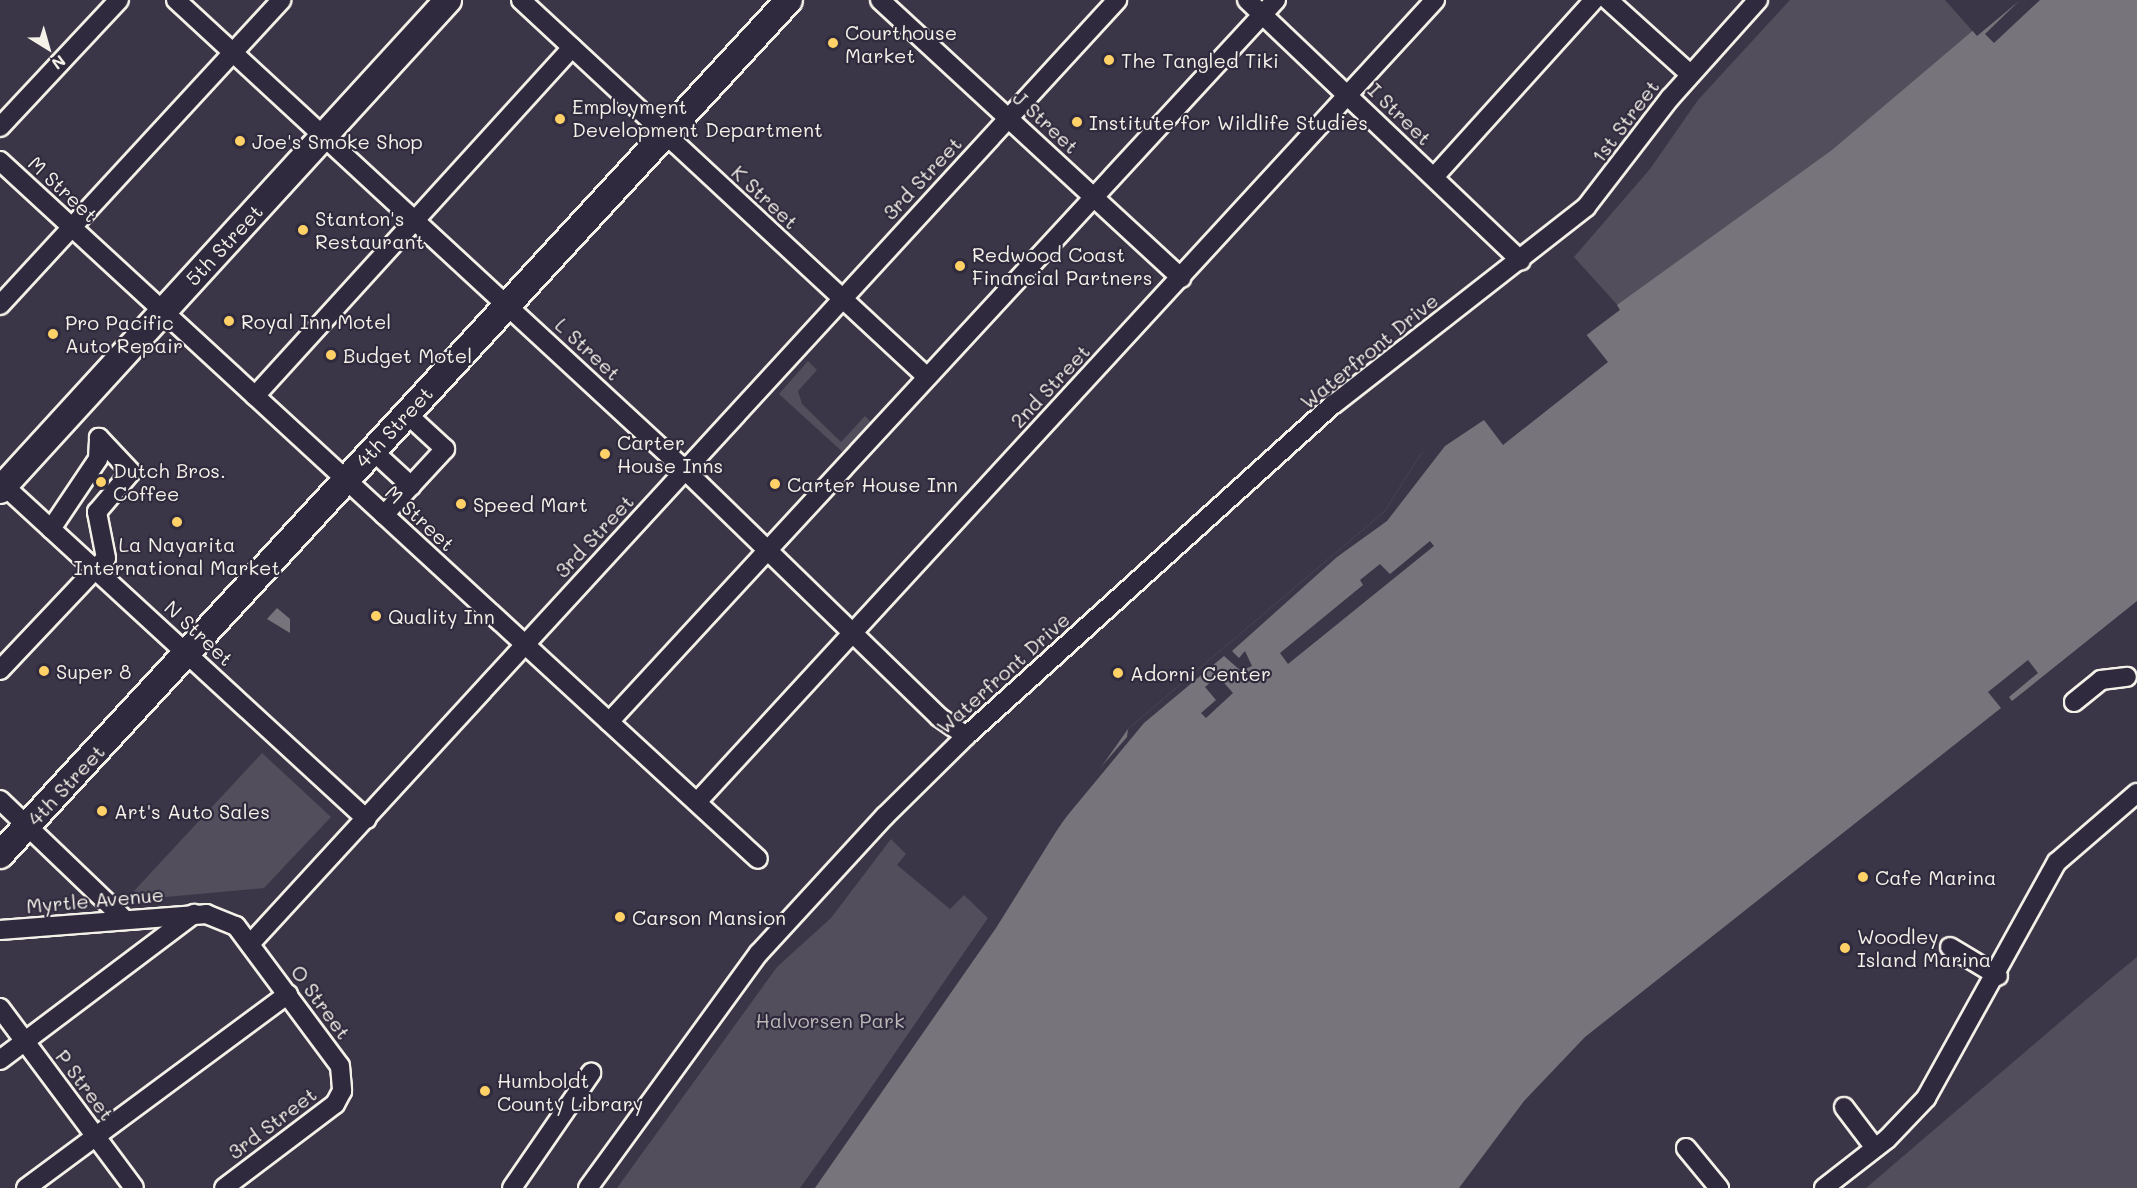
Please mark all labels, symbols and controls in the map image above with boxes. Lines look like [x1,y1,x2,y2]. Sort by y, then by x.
north arrow [18,18,78,78]
place label: Courthouse Market [845,20,957,67]
marker: Courthouse Market [826,36,840,50]
place label: The Tangled Tiki [1121,48,1279,72]
text: N [48,51,70,75]
marker: The Tangled Tiki [1102,53,1116,67]
street label: 1st Street [1586,75,1664,167]
street label: I Street [1363,78,1437,150]
street label: J Street [1008,86,1084,158]
place label: Employment Development Department [572,95,823,142]
place label: Institute for Wildlife Studies [1089,110,1368,134]
marker: Employment Development Department [553,112,567,126]
marker: Institute for Wildlife Studies [1070,115,1084,129]
place label: Joe's Smoke Shop [252,129,423,153]
street label: 3rd Street [878,132,966,224]
marker: Joe's Smoke Shop [233,134,247,148]
street label: M Street [23,151,103,227]
street label: K Street [727,160,803,234]
street label: 5th Street [181,200,267,290]
place label: Stanton's Restaurant [315,207,424,254]
marker: Stanton's Restaurant [296,223,310,237]
place label: Redwood Coast Financial Partners [972,243,1152,290]
marker: Redwood Coast Financial Partners [953,259,967,273]
street label: Waterfront Drive [1295,288,1443,414]
place label: Royal Inn Motel [241,309,391,333]
place label: Pro Pacific Auto Repair [65,310,183,357]
street label: L Street [550,313,626,385]
marker: Royal Inn Motel [222,314,236,328]
marker: Pro Pacific Auto Repair [46,327,60,341]
street label: 2nd Street [1005,339,1095,433]
place label: Budget Motel [343,343,472,367]
marker: Budget Motel [324,348,338,362]
street label: 4th Street [350,382,438,472]
place label: Carter House Inns [617,430,723,477]
marker: Carter House Inns [598,447,612,461]
place label: Dutch Bros. Coffee [113,458,226,505]
place label: Carter House Inn [787,472,958,496]
marker: Dutch Bros. Coffee [94,475,108,489]
marker: Carter House Inn [768,477,782,491]
street label: M Street [380,480,460,556]
street label: 3rd Street [550,490,638,582]
place label: Speed Mart [473,492,588,516]
marker: Speed Mart [454,497,468,511]
marker: La Nayarita International Market [170,515,184,529]
place label: La Nayarita International Market [74,532,280,579]
street label: N Street [160,595,238,671]
place label: Quality Inn [388,604,495,628]
street label: Waterfront Drive [932,607,1074,739]
marker: Quality Inn [369,609,383,623]
place label: Super 8 [56,659,131,683]
place label: Adorni Center [1130,661,1271,685]
marker: Super 8 [37,664,51,678]
marker: Adorni Center [1111,666,1125,680]
street label: 4th Street [22,740,110,830]
place label: Art's Auto Sales [114,799,270,823]
marker: Art's Auto Sales [95,804,109,818]
place label: Cafe Marina [1875,865,1996,889]
marker: Cafe Marina [1856,870,1870,884]
street label: Myrtle Avenue [25,882,165,918]
place label: Carson Mansion [632,905,786,929]
marker: Carson Mansion [613,910,627,924]
place label: Woodley Island Marina [1857,924,1991,971]
marker: Woodley Island Marina [1838,941,1852,955]
street label: O Street [286,960,356,1044]
park label: Halvorsen Park [755,1008,905,1032]
street label: P Street [51,1045,119,1125]
place label: Humboldt County Library [497,1068,643,1115]
street label: 3rd Street [223,1082,321,1164]
marker: Humboldt County Library [478,1084,492,1098]

